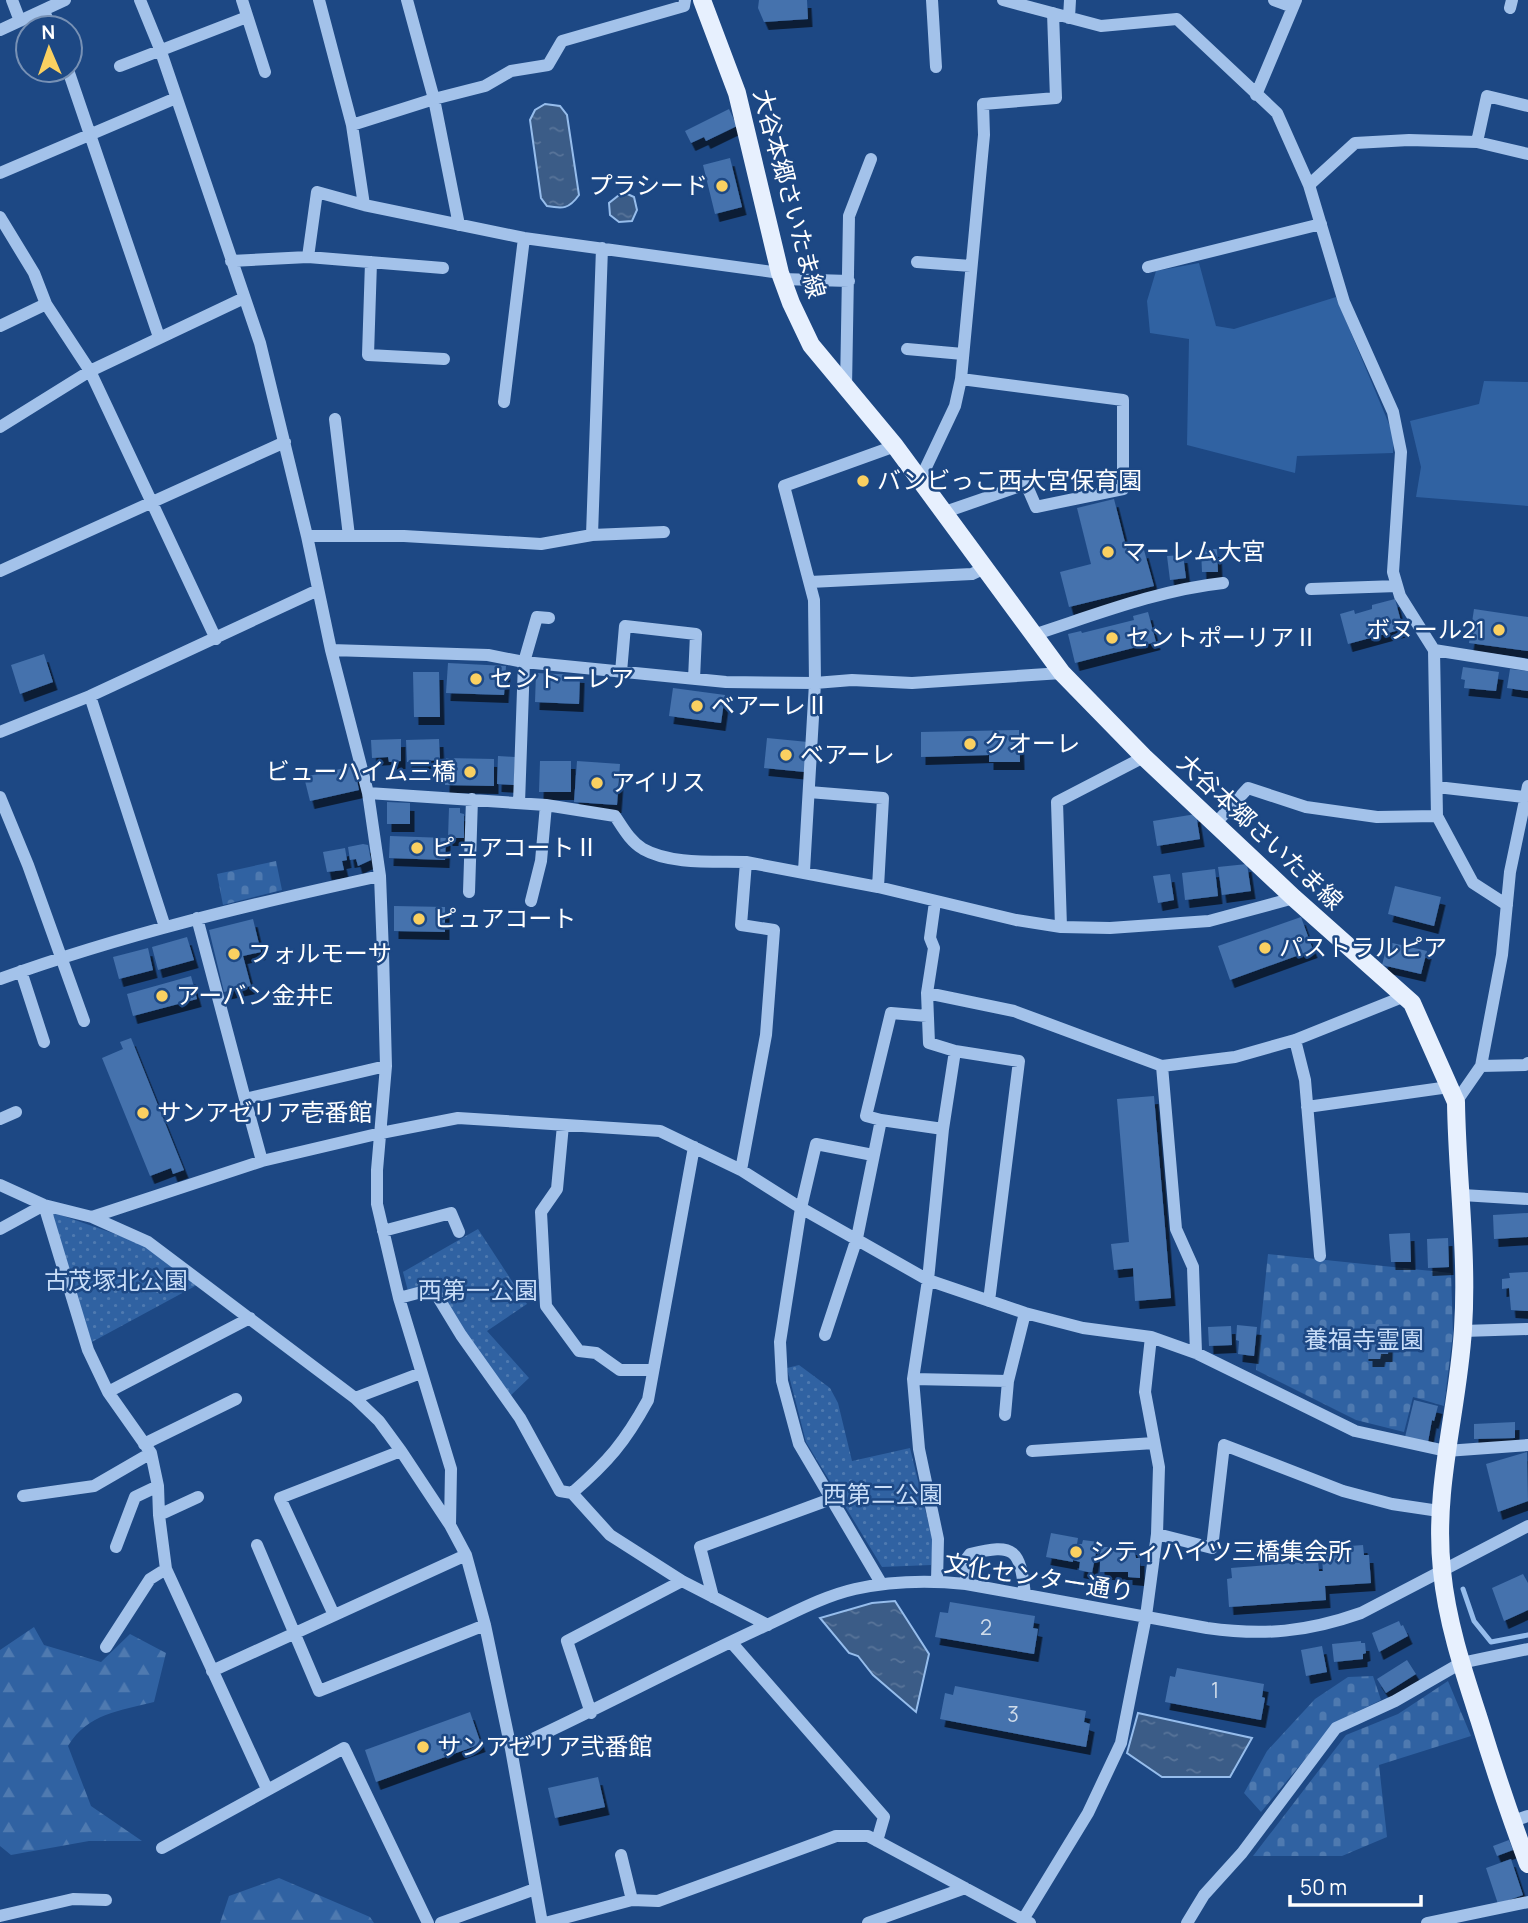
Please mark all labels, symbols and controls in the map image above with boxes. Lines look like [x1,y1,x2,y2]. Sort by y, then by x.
north arrow [14,14,84,84]
text: N [41,19,56,45]
street label: 大谷本郷さいたま線 [747,85,834,302]
place label: プラシード [588,168,708,201]
marker: プラシード [714,178,730,194]
place label: バンビっこ西大宮保育園 [877,463,1142,496]
marker: バンビっこ西大宮保育園 [855,473,871,489]
place label: マーレム大宮 [1122,534,1266,567]
marker: マーレム大宮 [1100,544,1116,560]
place label: ボヌール21 [1366,612,1485,645]
place label: セントポーリアⅡ [1126,620,1318,653]
marker: ボヌール21 [1491,622,1507,638]
marker: セントポーリアⅡ [1104,630,1120,646]
place label: セントーレア [490,661,634,694]
marker: セントーレア [468,671,484,687]
place label: ベアーレⅡ [711,688,830,721]
marker: ベアーレⅡ [689,698,705,714]
place label: クオーレ [984,726,1080,759]
marker: クオーレ [962,736,978,752]
place label: ベアーレ [800,737,895,770]
street label: 大谷本郷さいたま線 [1171,745,1351,916]
marker: ベアーレ [778,747,794,763]
place label: ビューハイム三橋 [265,754,456,787]
marker: ビューハイム三橋 [462,764,478,780]
place label: アイリス [611,765,706,798]
marker: アイリス [589,775,605,791]
place label: ピュアコートⅡ [431,830,599,863]
marker: ピュアコートⅡ [409,840,425,856]
place label: ピュアコート [433,901,577,934]
marker: ピュアコート [411,911,427,927]
place label: パストラルピア [1279,930,1447,963]
place label: フォルモーサ [248,936,392,969]
marker: パストラルピア [1257,940,1273,956]
marker: フォルモーサ [226,946,242,962]
place label: アーバン金井E [176,978,333,1011]
marker: アーバン金井E [154,988,170,1004]
place label: サンアゼリア壱番館 [157,1095,373,1128]
marker: サンアゼリア壱番館 [135,1105,151,1121]
park label: 古茂塚北公園 [44,1263,188,1296]
park label: 西第一公園 [418,1273,538,1306]
park label: 養福寺霊園 [1304,1322,1424,1355]
park label: 西第二公園 [823,1477,943,1510]
place label: シティハイツ三橋集会所 [1090,1534,1352,1567]
marker: シティハイツ三橋集会所 [1068,1544,1084,1560]
street label: 文化センター通り [942,1545,1137,1608]
house number: 2 [980,1613,992,1641]
house number: 1 [1211,1676,1219,1704]
house number: 3 [1007,1700,1019,1728]
place label: サンアゼリア弐番館 [437,1729,653,1762]
marker: サンアゼリア弐番館 [415,1739,431,1755]
scale bar [1290,1864,1421,1908]
text: 50 m [1300,1873,1347,1901]

